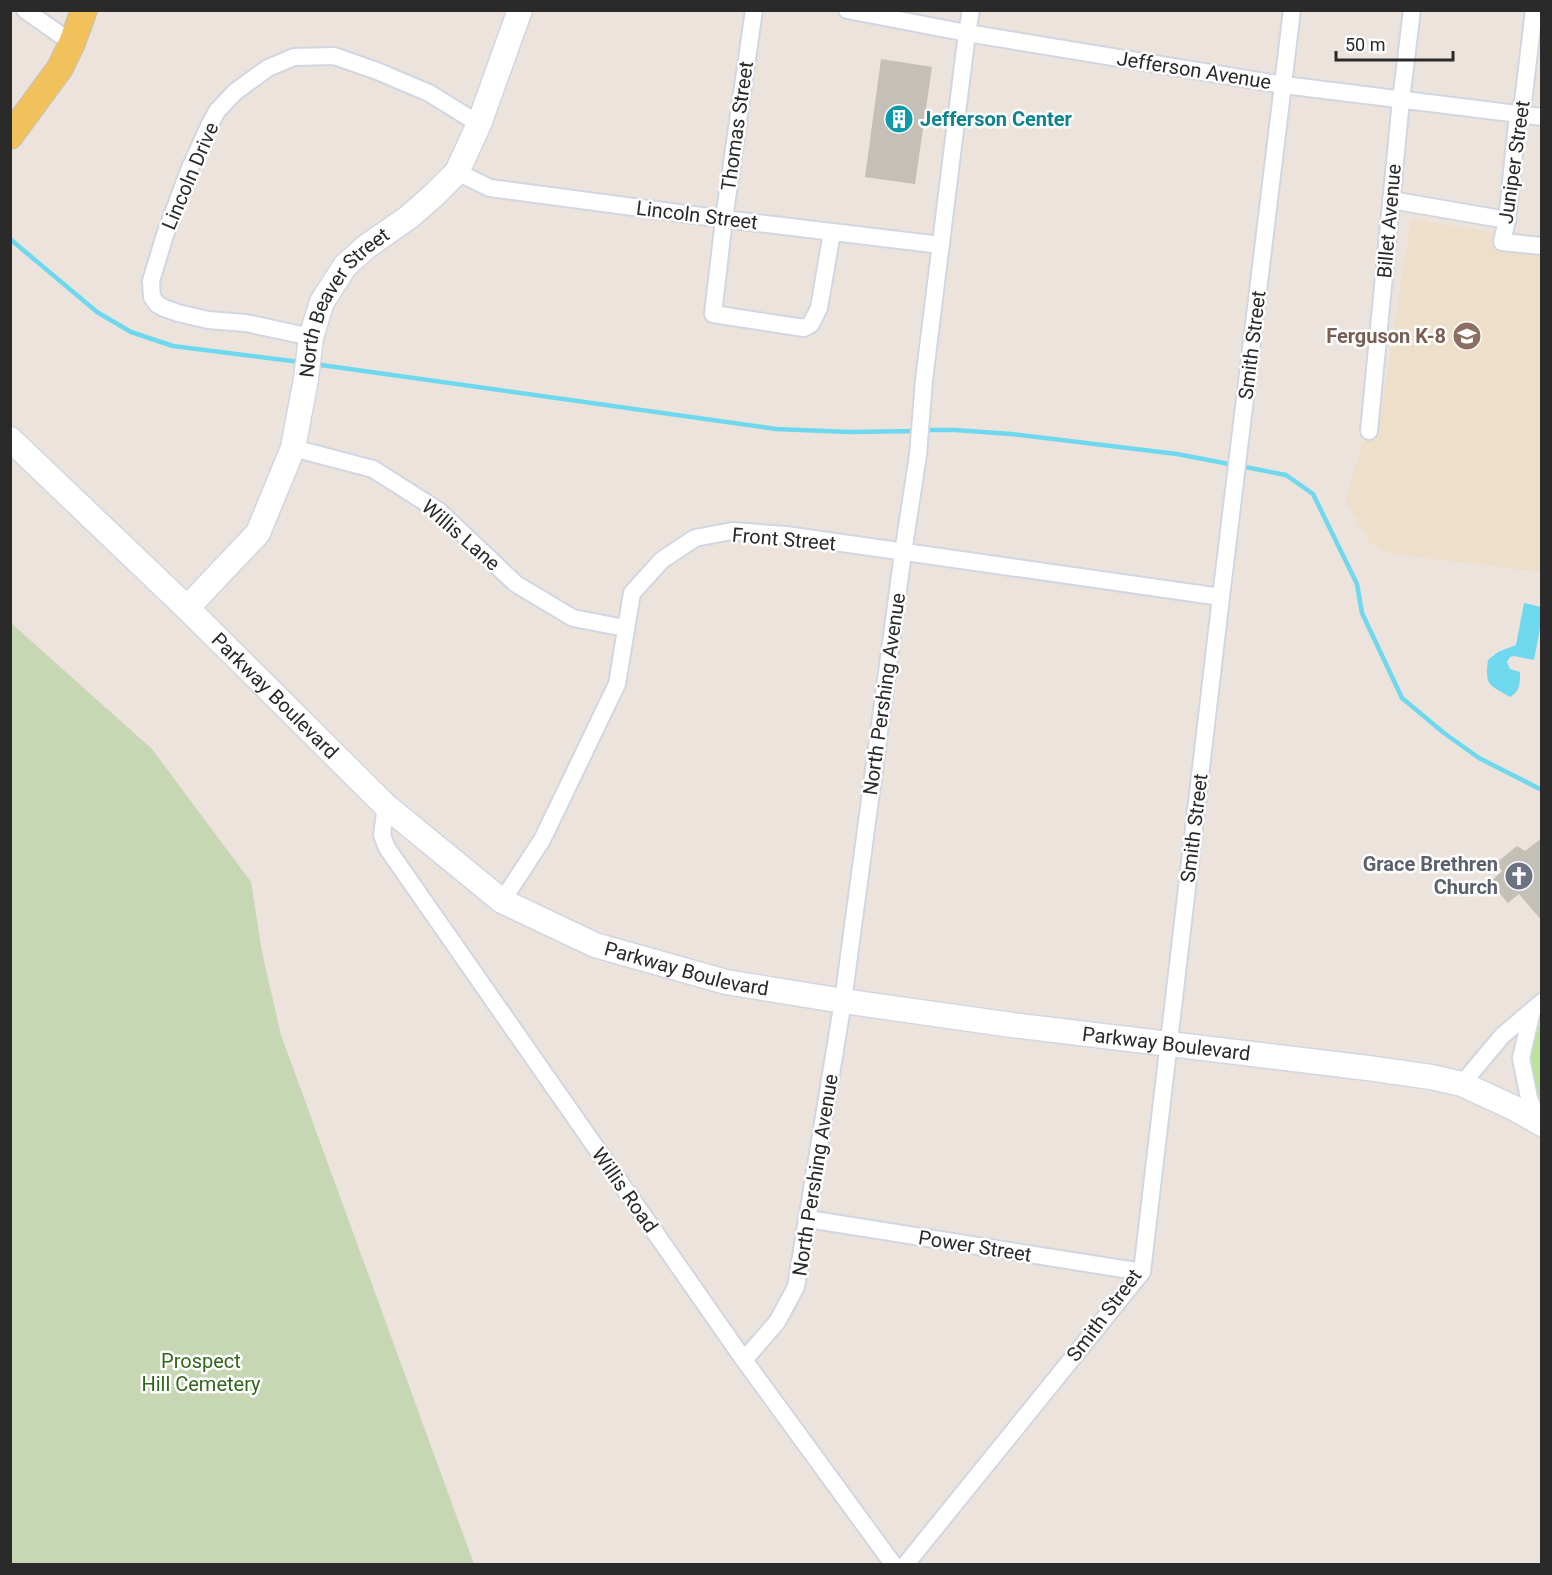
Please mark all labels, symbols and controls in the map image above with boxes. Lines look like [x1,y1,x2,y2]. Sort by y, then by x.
scale bar [1336,24,1453,62]
text: 50 m [1345,34,1385,55]
street label: Jefferson Avenue [1115,46,1273,94]
street label: Thomas Street [716,60,758,192]
street label: Juniper Street [1493,99,1535,225]
building icon: Jefferson Center [883,103,915,135]
place label: Jefferson Center [920,107,1073,131]
street label: Lincoln Drive [157,119,223,233]
street label: Billet Avenue [1372,163,1406,279]
street label: Lincoln Street [635,196,759,234]
street label: North Beaver Street [294,223,394,379]
street label: Smith Street [1233,289,1271,401]
school or university icon: Ferguson K-8 [1451,320,1483,352]
place label: Ferguson K-8 [1326,324,1446,348]
street label: Willis Lane [417,495,505,575]
street label: Front Street [731,523,837,555]
street label: North Pershing Avenue [858,591,910,797]
street label: Parkway Boulevard [207,628,344,764]
street label: Smith Street [1175,772,1213,884]
place label: Grace Brethren Church [1363,852,1498,899]
church icon: Grace Brethren Church [1503,860,1535,892]
street label: Parkway Boulevard [602,936,771,1001]
street label: Parkway Boulevard [1081,1022,1252,1066]
street label: North Pershing Avenue [787,1072,843,1278]
street label: Willis Road [587,1143,663,1237]
street label: Power Street [917,1225,1033,1267]
street label: Smith Street [1061,1264,1147,1366]
park label: Prospect Hill Cemetery [141,1349,261,1396]

